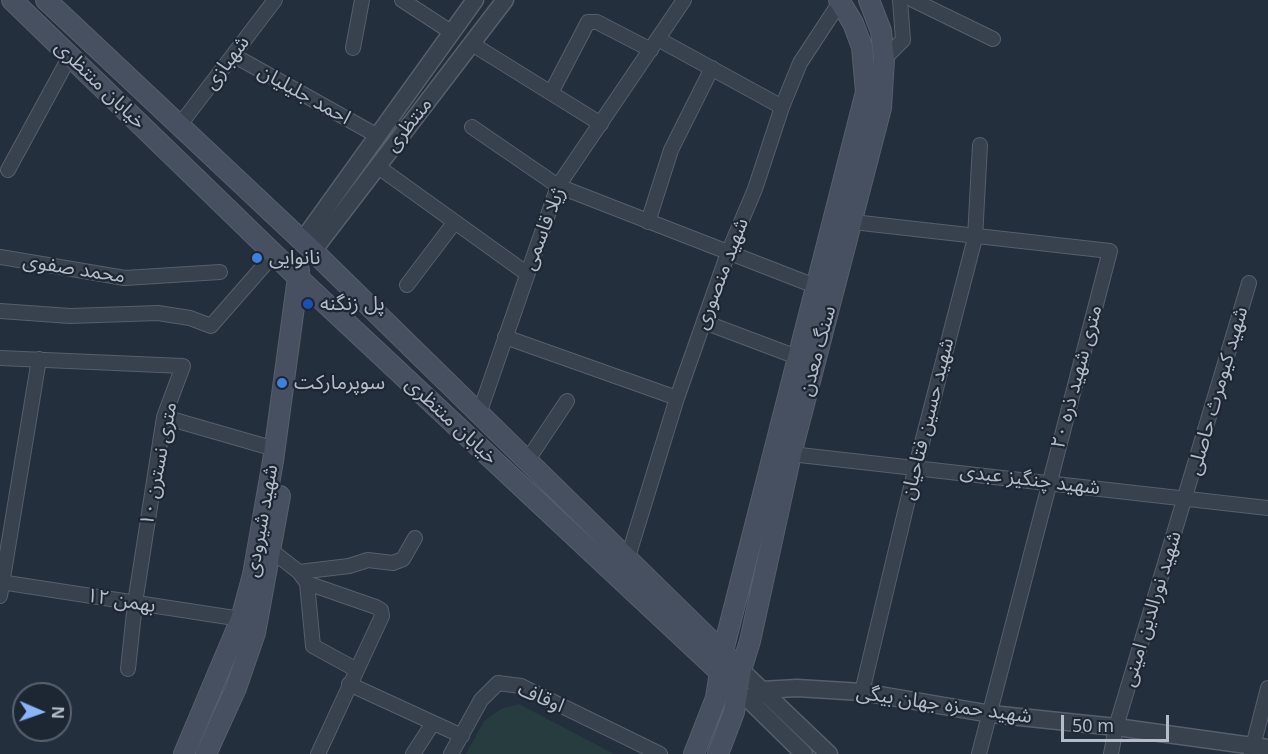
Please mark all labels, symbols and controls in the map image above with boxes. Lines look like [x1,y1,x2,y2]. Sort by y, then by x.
street label: شهبازی [199,31,255,95]
street label: خیابان منتظری [49,36,151,134]
street label: احمد جلیلیان [254,60,354,130]
street label: منتظری [380,93,438,157]
street label: ژیلا قاسمی [517,184,571,274]
street label: شهید منصوری [690,215,754,333]
place label: نانوایی [269,246,320,270]
street label: محمد صفوی [21,249,127,289]
marker: نانوایی [250,251,264,265]
place label: پل زنگنه [320,292,385,316]
marker: پل زنگنه [301,297,315,311]
street label: سنگ معدن [794,303,842,399]
street label: ۲۰ متری شهید ذره [1046,303,1108,451]
street label: شهید کیومرث حاصلی [1182,304,1254,478]
street label: شهید حسین فتاحیان [896,335,960,503]
place label: سوپرمارکت [294,371,385,395]
street label: خیابان منتظری [400,372,502,470]
marker: سوپرمارکت [275,376,289,390]
street label: ۱۰ متری نسترن [135,400,183,528]
street label: شهید چنگیز عبدی [958,459,1102,501]
street label: شهید شیرودی [240,463,284,579]
street label: شهید نورالدین امینی [1117,528,1187,690]
street label: ۱۲ بهمن [85,584,157,618]
street label: اوقاف [514,678,568,718]
street label: شهید حمزه جهان بیگی [855,681,1033,729]
north arrow [12,682,72,742]
scale bar [1064,703,1172,741]
text: N [47,706,69,719]
text: 50 m [1072,713,1114,737]

